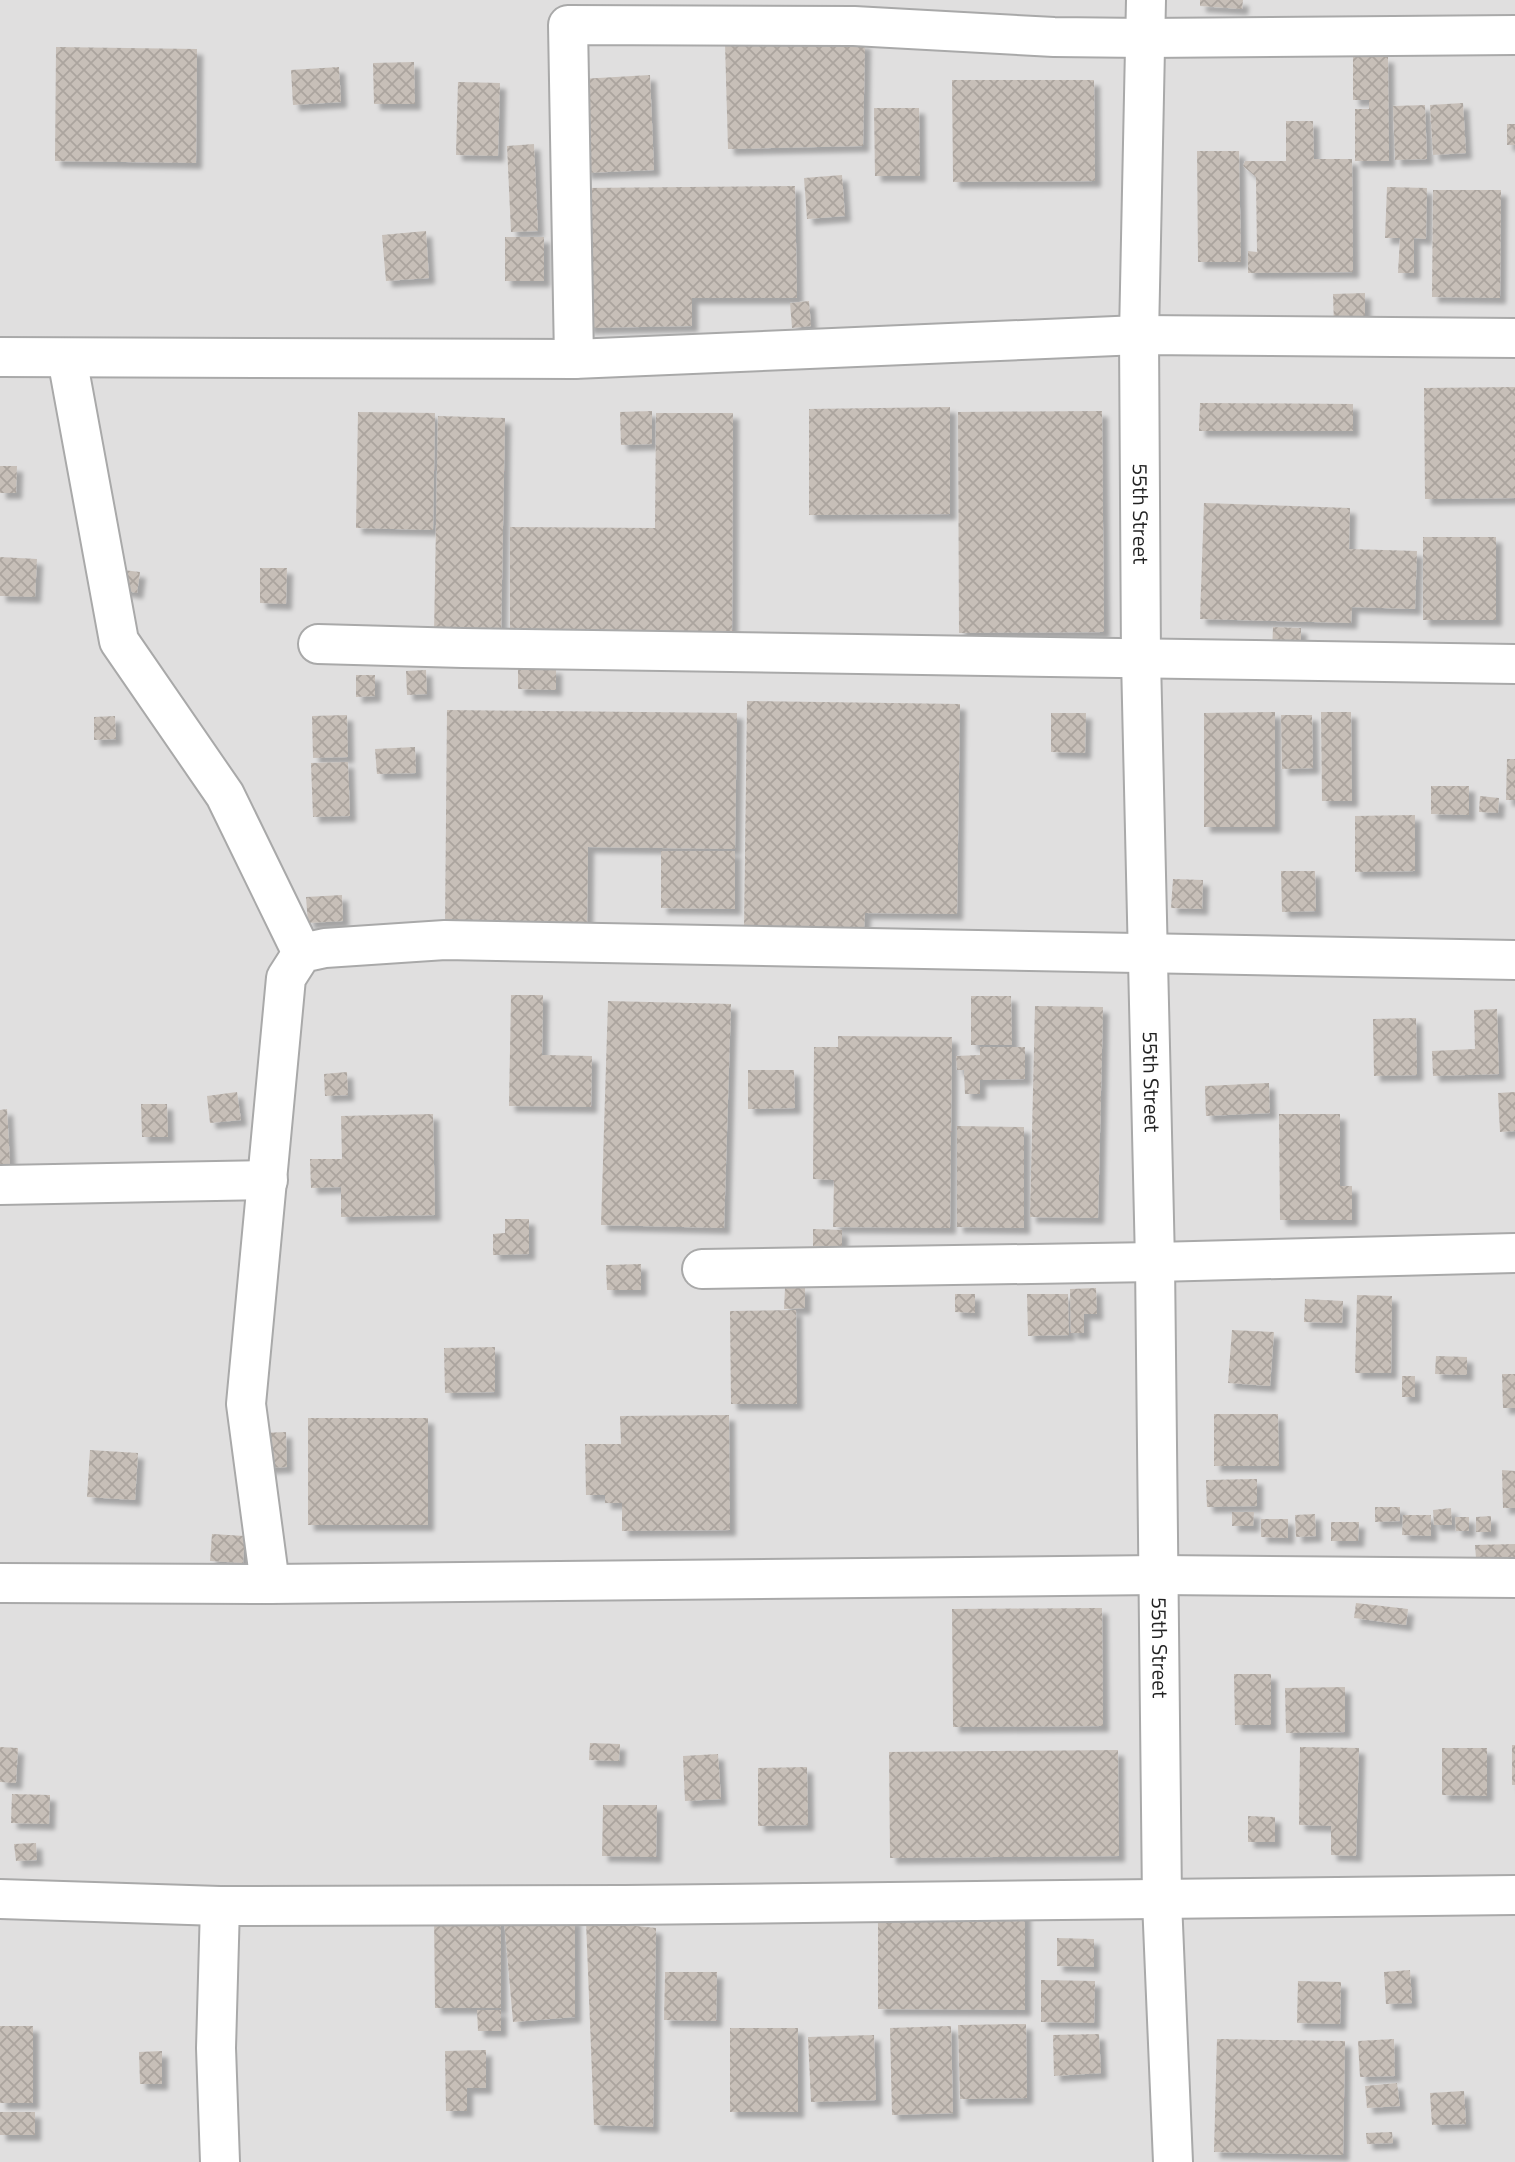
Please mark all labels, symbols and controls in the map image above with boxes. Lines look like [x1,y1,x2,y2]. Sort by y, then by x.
street label: 55th Street [1125,463,1157,565]
street label: 55th Street [1135,1031,1169,1133]
street label: 55th Street [1144,1597,1177,1699]

